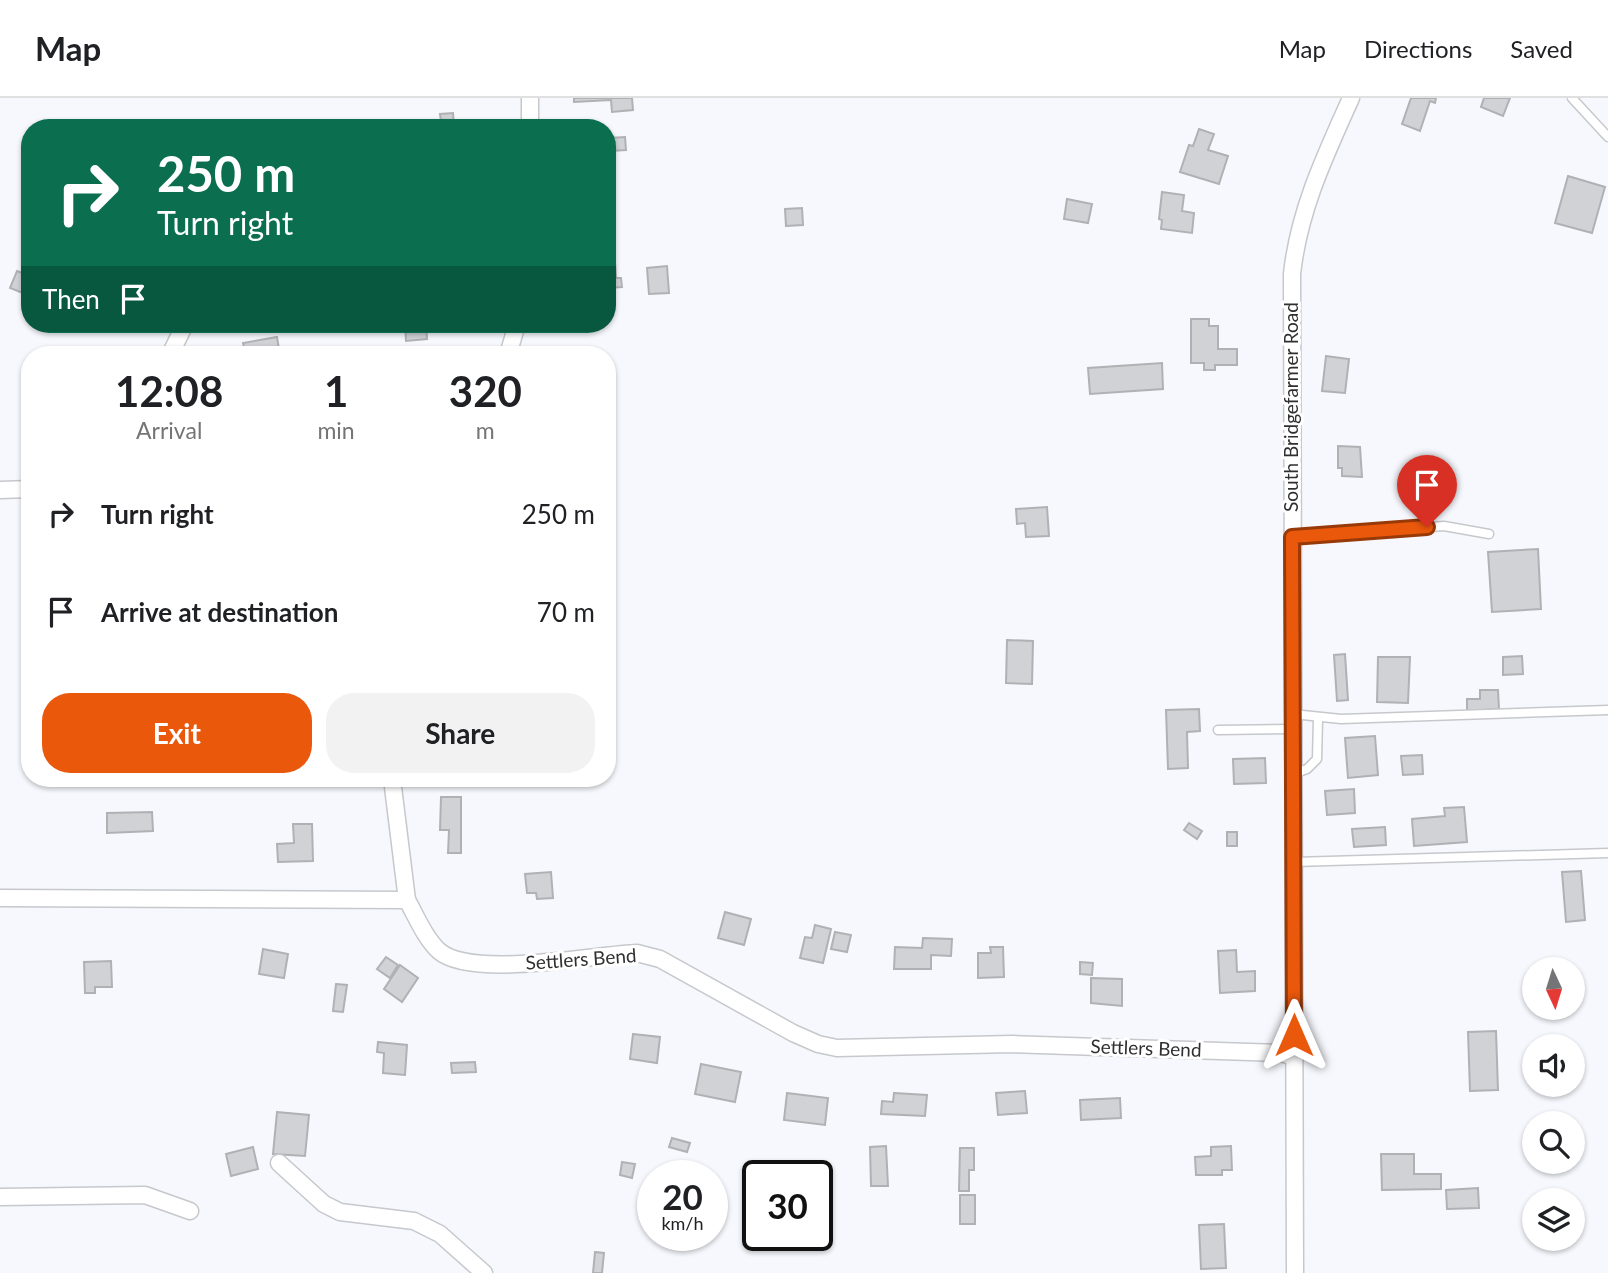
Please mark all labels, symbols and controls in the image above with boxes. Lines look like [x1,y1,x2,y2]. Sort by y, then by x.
text: Map [35,28,101,68]
text: Map [1279,34,1326,63]
text: Directions [1364,34,1472,63]
text: Saved [1510,34,1573,63]
text: 250 m [157,144,295,202]
icon: right [42,147,133,238]
text: Turn right [157,203,293,242]
icon: arrive [114,280,152,318]
text: Then [42,283,100,315]
street label: South Bridgefarmer Road [1279,302,1302,512]
text: 12:08 [115,366,223,416]
text: 1 [324,366,348,416]
text: 320 [449,366,522,416]
text: Arrival [136,416,202,444]
text: min [317,416,355,444]
text: m [476,416,495,444]
pin [1397,455,1457,527]
icon: arrive [1408,466,1446,504]
icon: right [42,495,80,533]
text: Turn right [101,498,214,530]
text: 250 m [522,498,595,530]
icon: arrive [42,593,80,631]
text: Arrive at destination [101,596,338,628]
text: 70 m [537,596,595,628]
button: Exit [42,693,312,773]
button: Share [326,693,595,773]
street label: Settlers Bend [525,943,637,974]
north arrow [1522,957,1586,1020]
map controls [1522,957,1585,1251]
position arrow [1257,998,1331,1072]
street label: Settlers Bend [1090,1034,1202,1061]
button: sound [1522,1034,1585,1097]
button: search [1522,1111,1585,1174]
speed limit sign: 30 [742,1160,833,1251]
text: 20 [662,1175,703,1217]
button: layers [1522,1188,1585,1251]
text: km/h [661,1212,704,1234]

